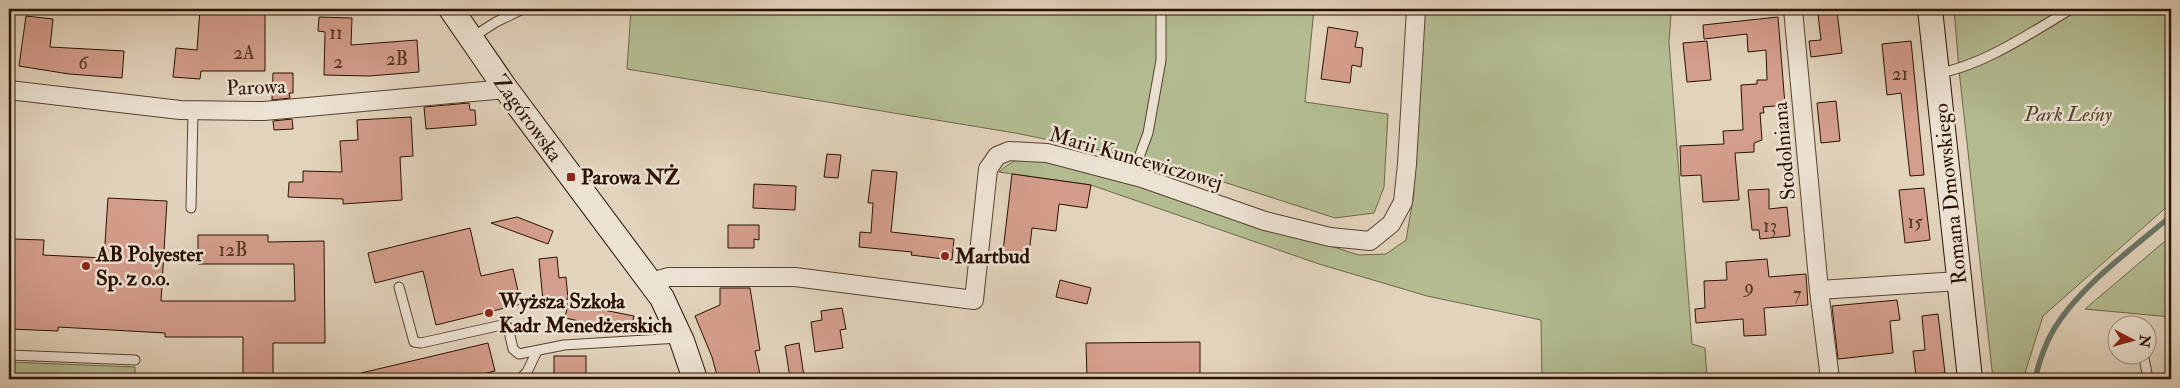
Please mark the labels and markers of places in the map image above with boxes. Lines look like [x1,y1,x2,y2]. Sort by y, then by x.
place label: Parowa NŻ [581,164,680,191]
marker: Parowa NŻ [565,171,577,183]
place label: AB Polyester Sp. z o.o. [95,241,204,292]
place label: Martbud [954,243,1031,270]
marker: Martbud [939,250,951,262]
marker: AB Polyester Sp. z o.o. [80,260,92,272]
place label: Wyższa Szkoła Kadr Menedżerskich [498,288,673,339]
marker: Wyższa Szkoła Kadr Menedżerskich [483,307,495,319]

